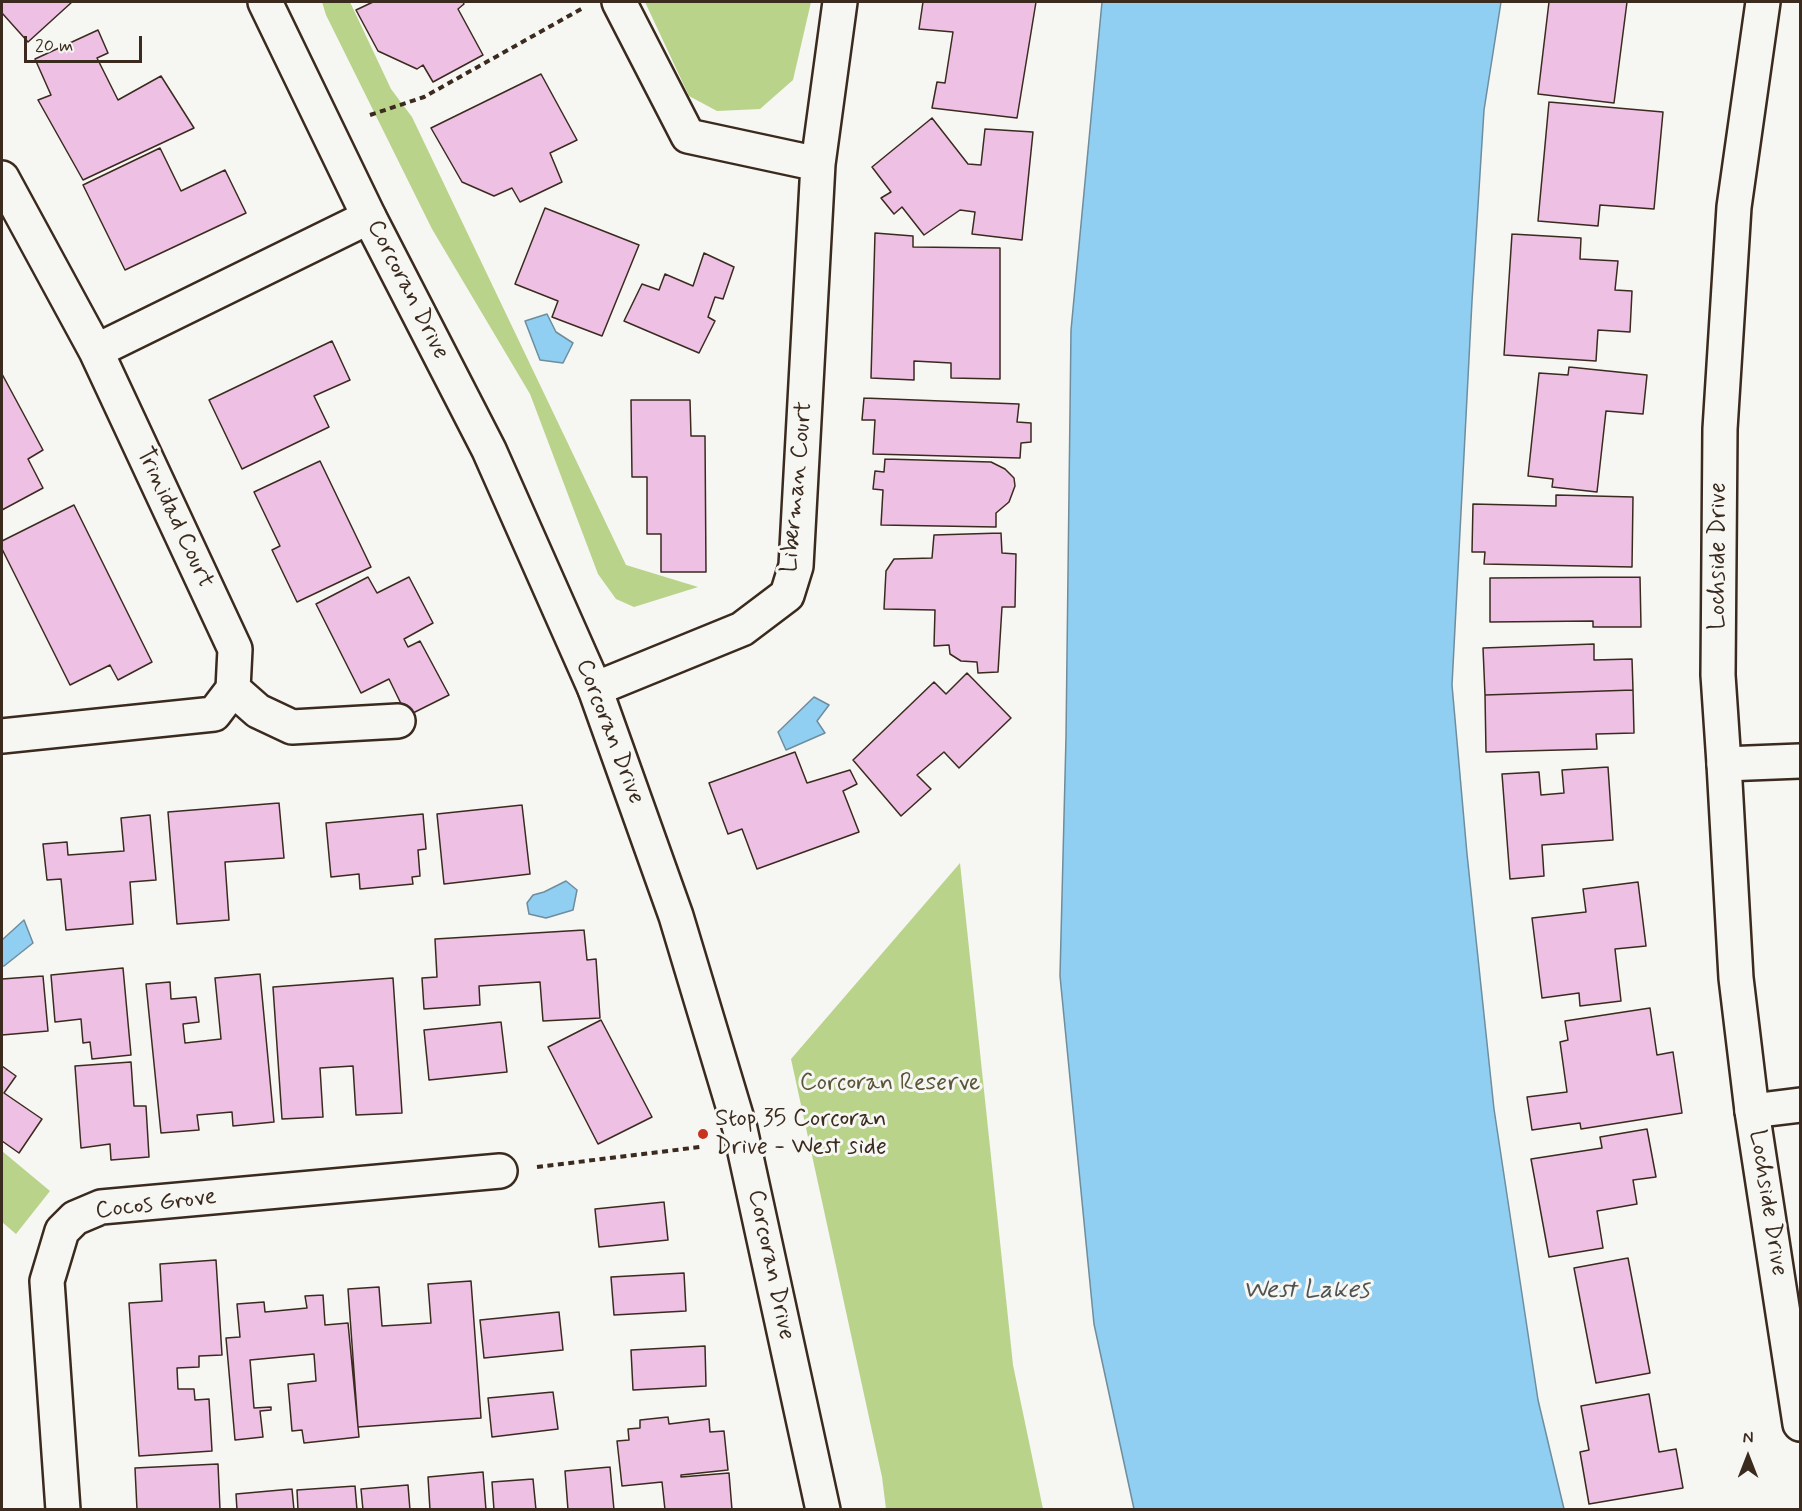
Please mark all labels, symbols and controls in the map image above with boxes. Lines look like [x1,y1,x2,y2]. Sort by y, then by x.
scale bar [27,24,146,62]
text: 20 m [35,34,73,58]
street label: Corcoran Drive [359,215,455,365]
street label: Liberman Court [776,400,820,574]
street label: Trinidad Court [129,443,219,593]
street label: Lochside Drive [1705,482,1733,630]
street label: Corcoran Drive [568,655,650,809]
park label: Corcoran Reserve [800,1070,980,1098]
place label: Stop 35 Corcoran Drive - West side [715,1106,887,1162]
marker: Stop 35 Corcoran Drive - West side [696,1127,710,1141]
street label: Lochside Drive [1741,1128,1793,1278]
street label: Cocos Grove [94,1183,218,1227]
street label: Corcoran Drive [740,1187,800,1343]
water label: West Lakes [1243,1276,1369,1308]
north arrow [1718,1427,1778,1487]
text: N [1743,1428,1753,1449]

